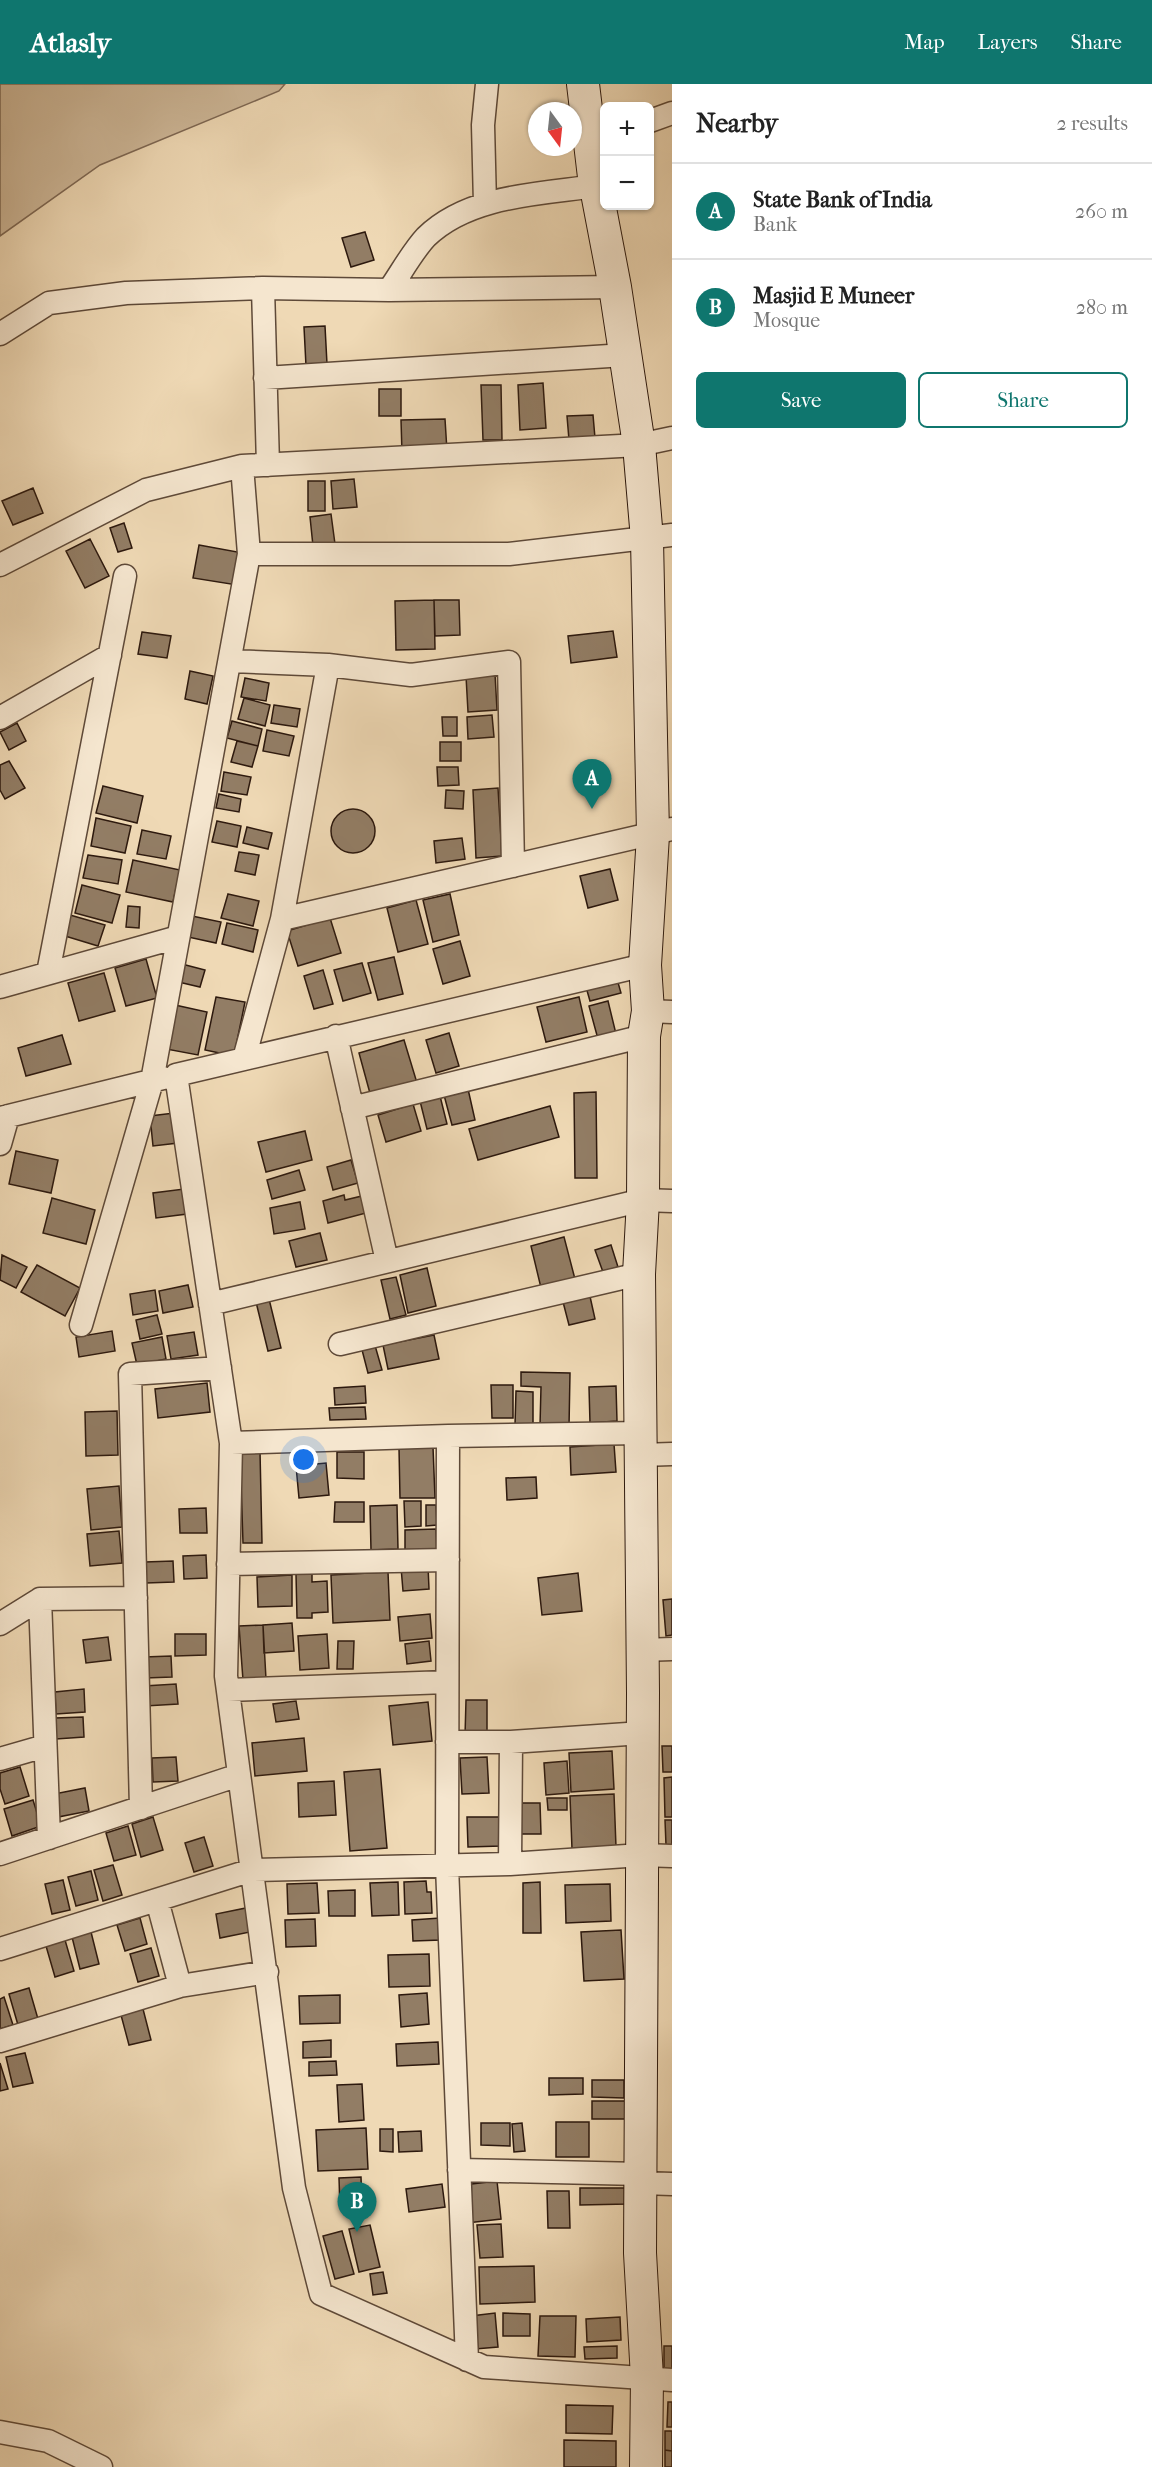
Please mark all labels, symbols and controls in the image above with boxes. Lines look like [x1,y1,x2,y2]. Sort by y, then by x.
text: Atlasly [30,26,111,59]
text: Map [904,30,945,54]
text: Layers [978,30,1037,54]
text: Share [1070,30,1122,54]
north arrow [528,102,582,156]
map controls [600,102,654,210]
button: + [600,102,654,156]
text: Nearby [696,108,778,139]
text: 2 results [1057,112,1128,135]
button: − [600,156,654,210]
text: State Bank of India [753,187,932,213]
text: A [709,200,722,223]
text: 260 m [1075,200,1128,223]
text: Bank [753,213,797,236]
text: Masjid E Muneer [753,283,914,309]
text: B [709,296,722,319]
text: 280 m [1076,296,1128,319]
text: Mosque [753,309,820,332]
button: Save [696,372,906,428]
button: Share [918,372,1128,428]
pin: A [572,760,612,809]
your location [289,1445,318,1474]
pin: B [338,2182,376,2232]

